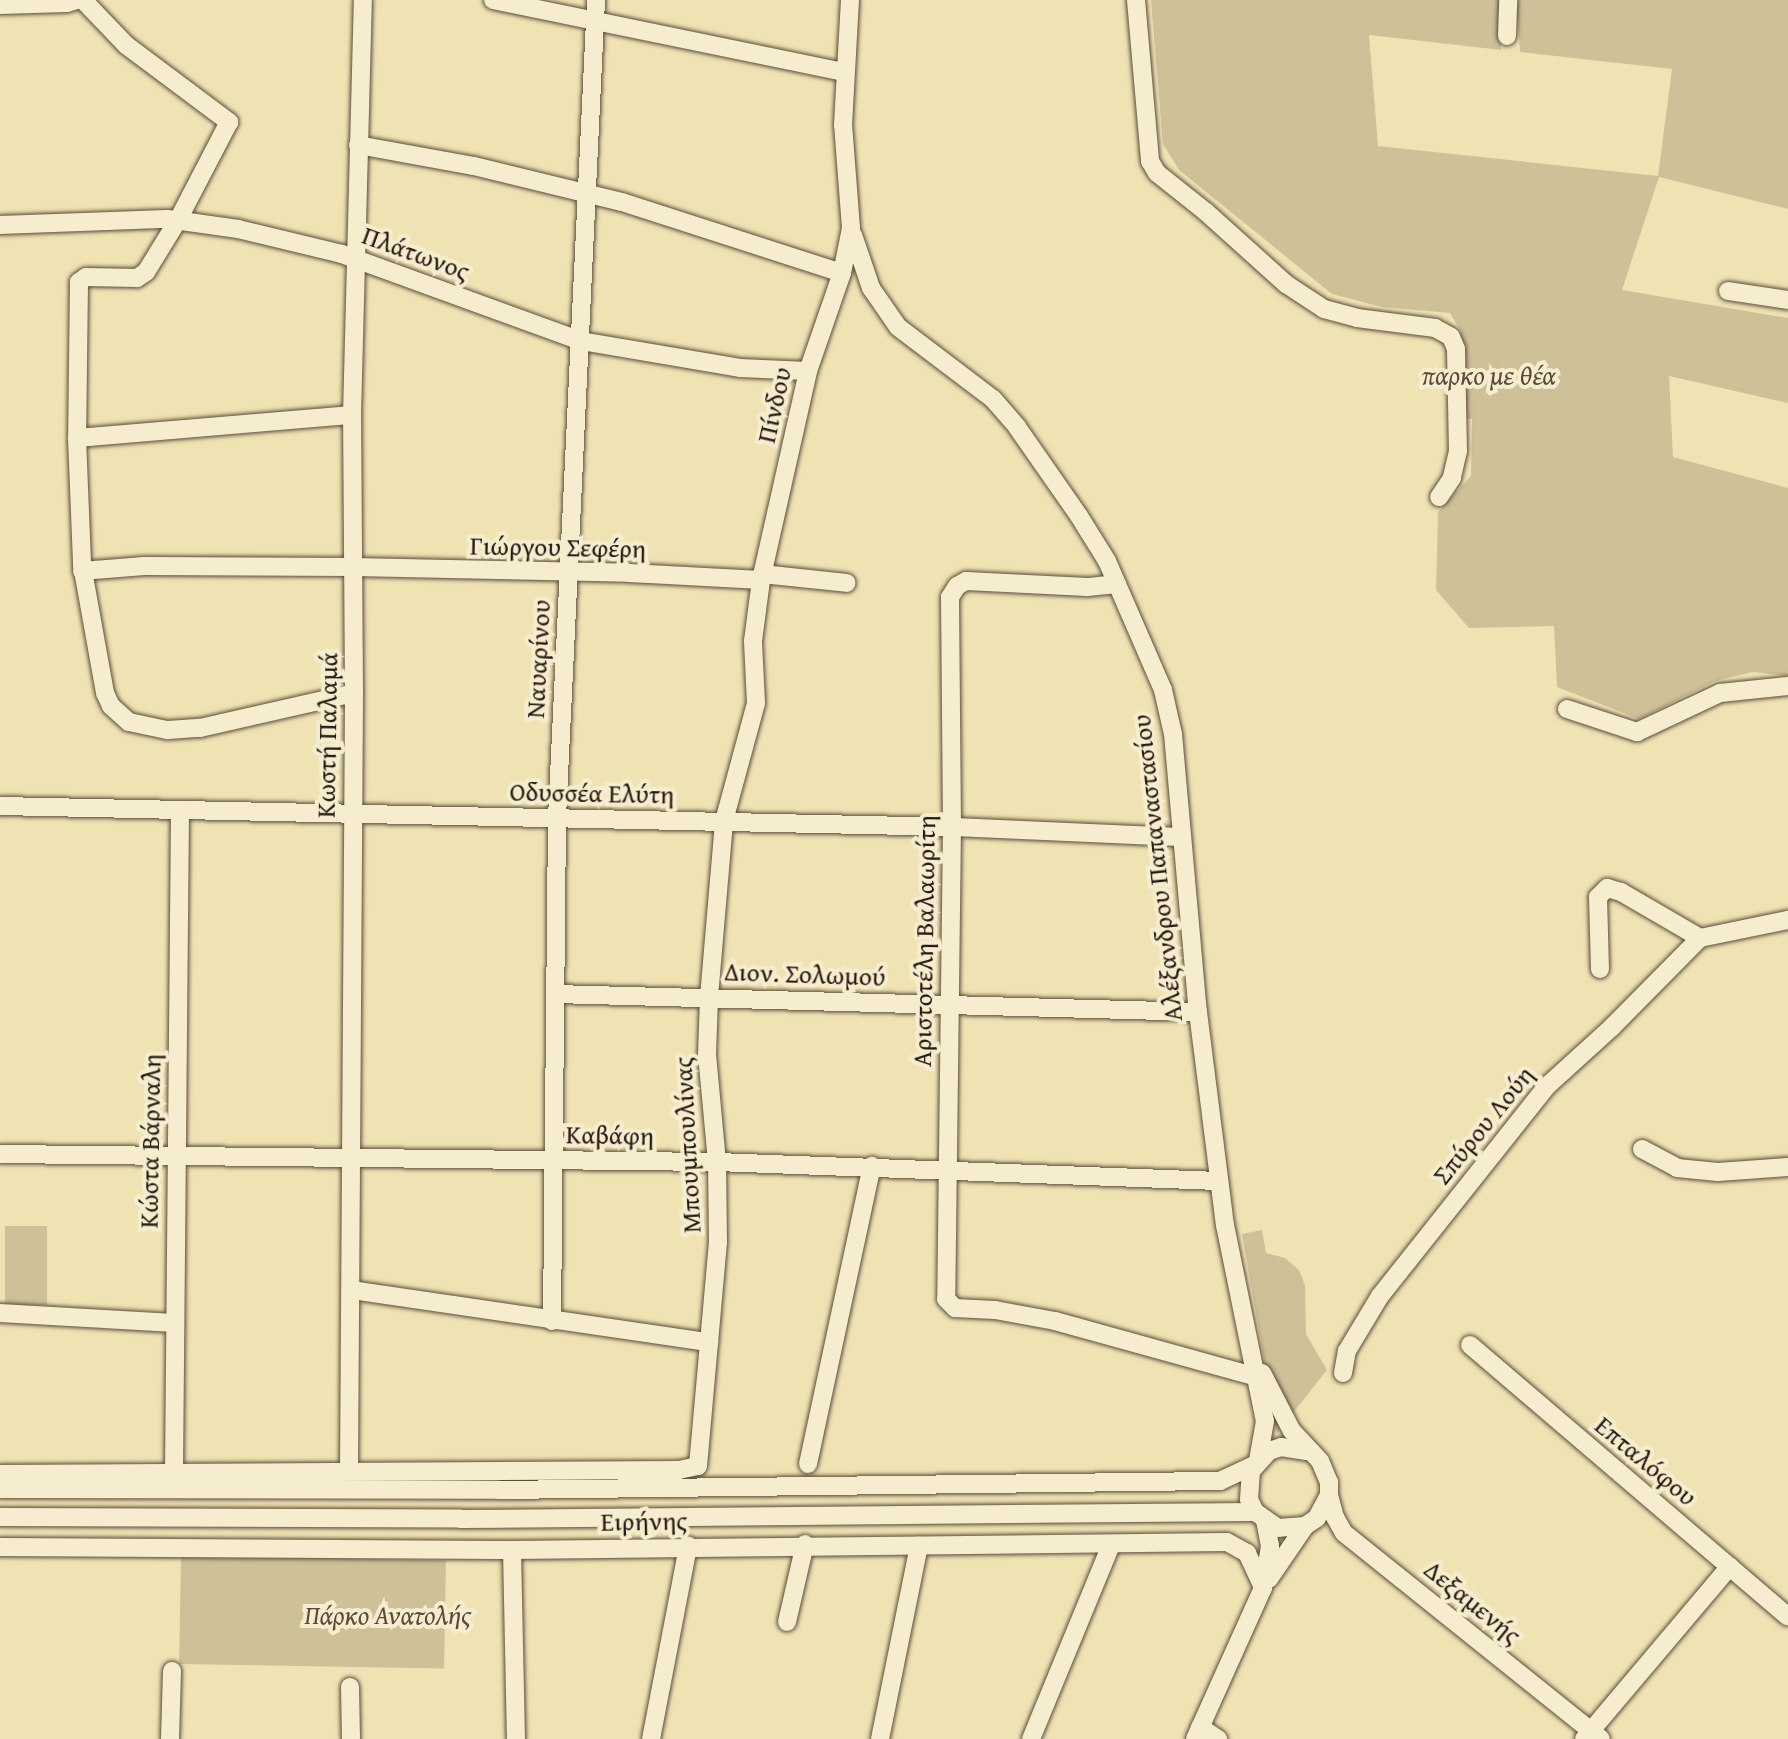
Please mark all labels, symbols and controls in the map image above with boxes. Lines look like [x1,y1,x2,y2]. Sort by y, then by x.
street label: Πλάτωνος [358,219,474,287]
park label: παρκο με θέα [1422,359,1556,391]
street label: Πίνδου [750,364,798,446]
street label: Γιώργου Σεφέρη [470,530,646,564]
street label: Ναυαρίνου [519,599,557,719]
street label: Κωστή Παλαμά [310,652,344,818]
street label: Αλέξανδρου Παπαναστασίου [1125,713,1189,1023]
street label: Οδυσσέα Ελύτη [509,776,675,810]
street label: Αριστοτέλη Βαλαωρίτη [906,815,942,1067]
street label: Διον. Σολωμού [724,956,886,992]
street label: Κώστα Βάρναλη [133,1053,167,1229]
street label: Μπουμπουλίνας [667,1056,707,1234]
street label: Σπύρου Λούη [1426,1060,1540,1190]
street label: Καβάφη [566,1119,654,1151]
street label: Επταλόφου [1589,1409,1703,1513]
street label: Ειρήνης [600,1505,688,1537]
street label: Δεξαμενής [1418,1554,1528,1650]
park label: Πάρκο Ανατολής [305,1599,471,1631]

